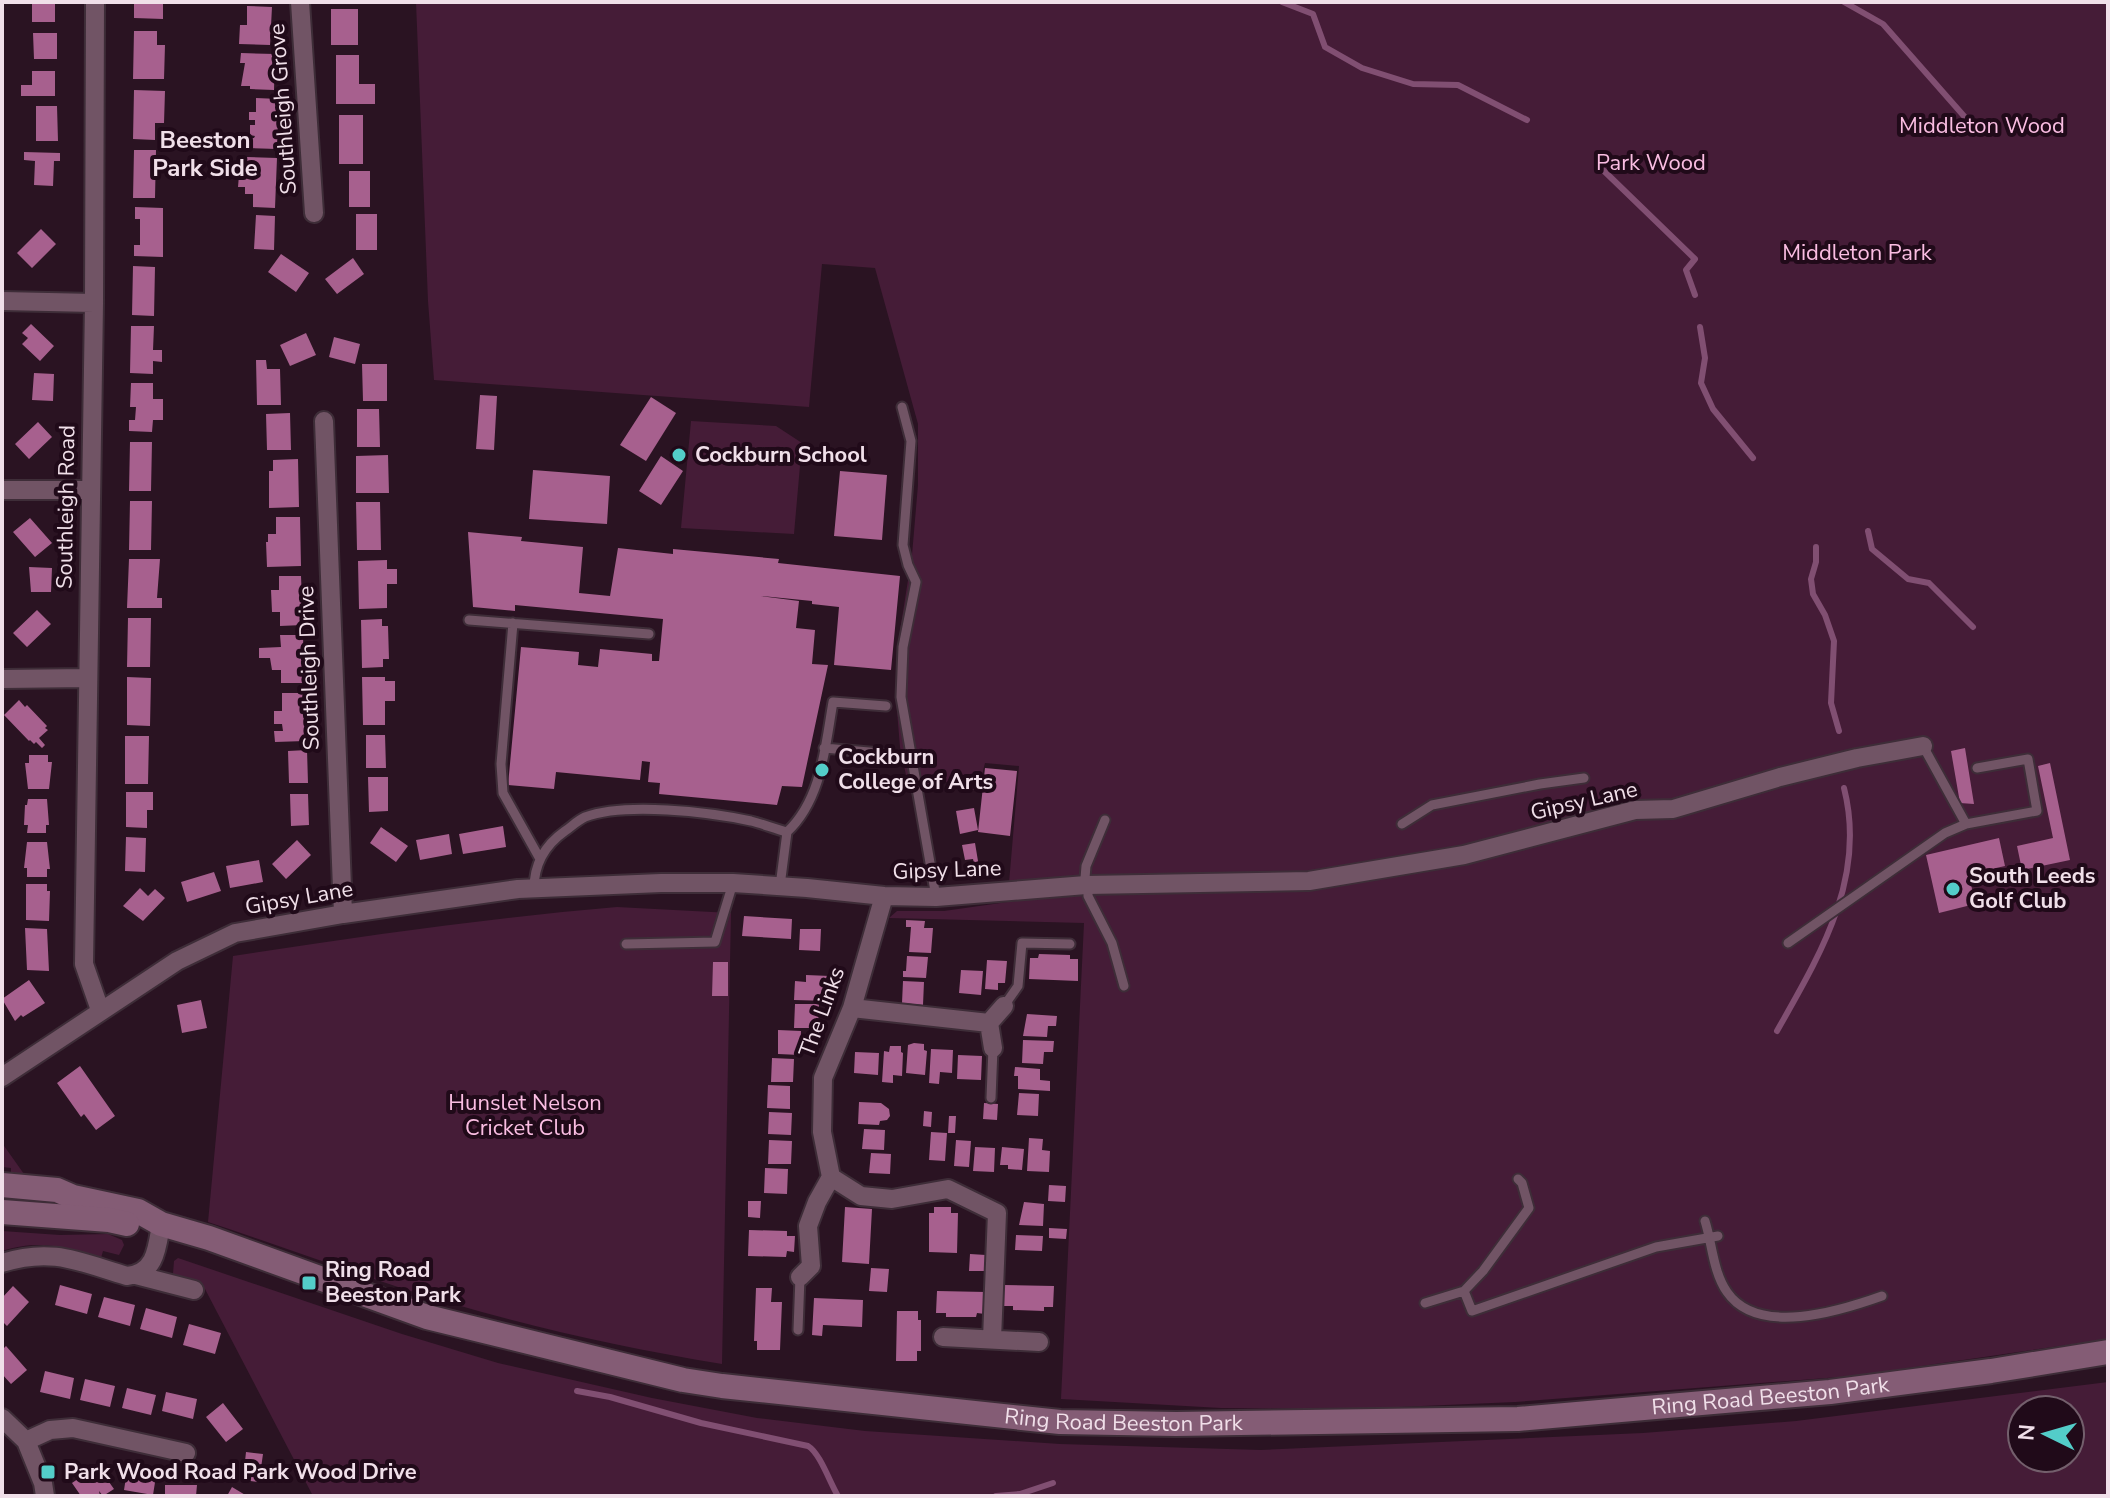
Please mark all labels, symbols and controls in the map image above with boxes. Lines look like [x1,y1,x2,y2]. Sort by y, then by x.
street label: Southleigh Grove [262,23,304,195]
park label: Middleton Wood [1899,111,2065,141]
district label: Beeston Park Side [152,124,258,184]
park label: Park Wood [1596,148,1706,178]
park label: Middleton Park [1782,238,1933,268]
street label: Southleigh Road [50,425,82,589]
place label: Cockburn School [695,440,867,470]
marker: Cockburn School [670,446,688,464]
street label: Southleigh Drive [291,585,327,751]
place label: Cockburn College of Arts [838,742,993,797]
marker: Cockburn College of Arts [813,761,831,779]
street label: Gipsy Lane [1527,774,1641,828]
street label: Gipsy Lane [892,853,1002,887]
place label: South Leeds Golf Club [1969,861,2096,916]
street label: Gipsy Lane [243,874,355,922]
marker: South Leeds Golf Club [1944,880,1962,898]
street label: The Links [792,963,852,1061]
park label: Hunslet Nelson Cricket Club [448,1088,602,1143]
place label: Ring Road Beeston Park [325,1255,462,1310]
marker: Ring Road Beeston Park [300,1274,318,1292]
street label: Ring Road Beeston Park [1650,1369,1892,1422]
north arrow [2006,1394,2086,1474]
street label: Ring Road Beeston Park [1003,1401,1244,1439]
text: N [2011,1423,2043,1442]
place label: Park Wood Road Park Wood Drive [64,1457,417,1487]
marker: Park Wood Road Park Wood Drive [39,1463,57,1481]

